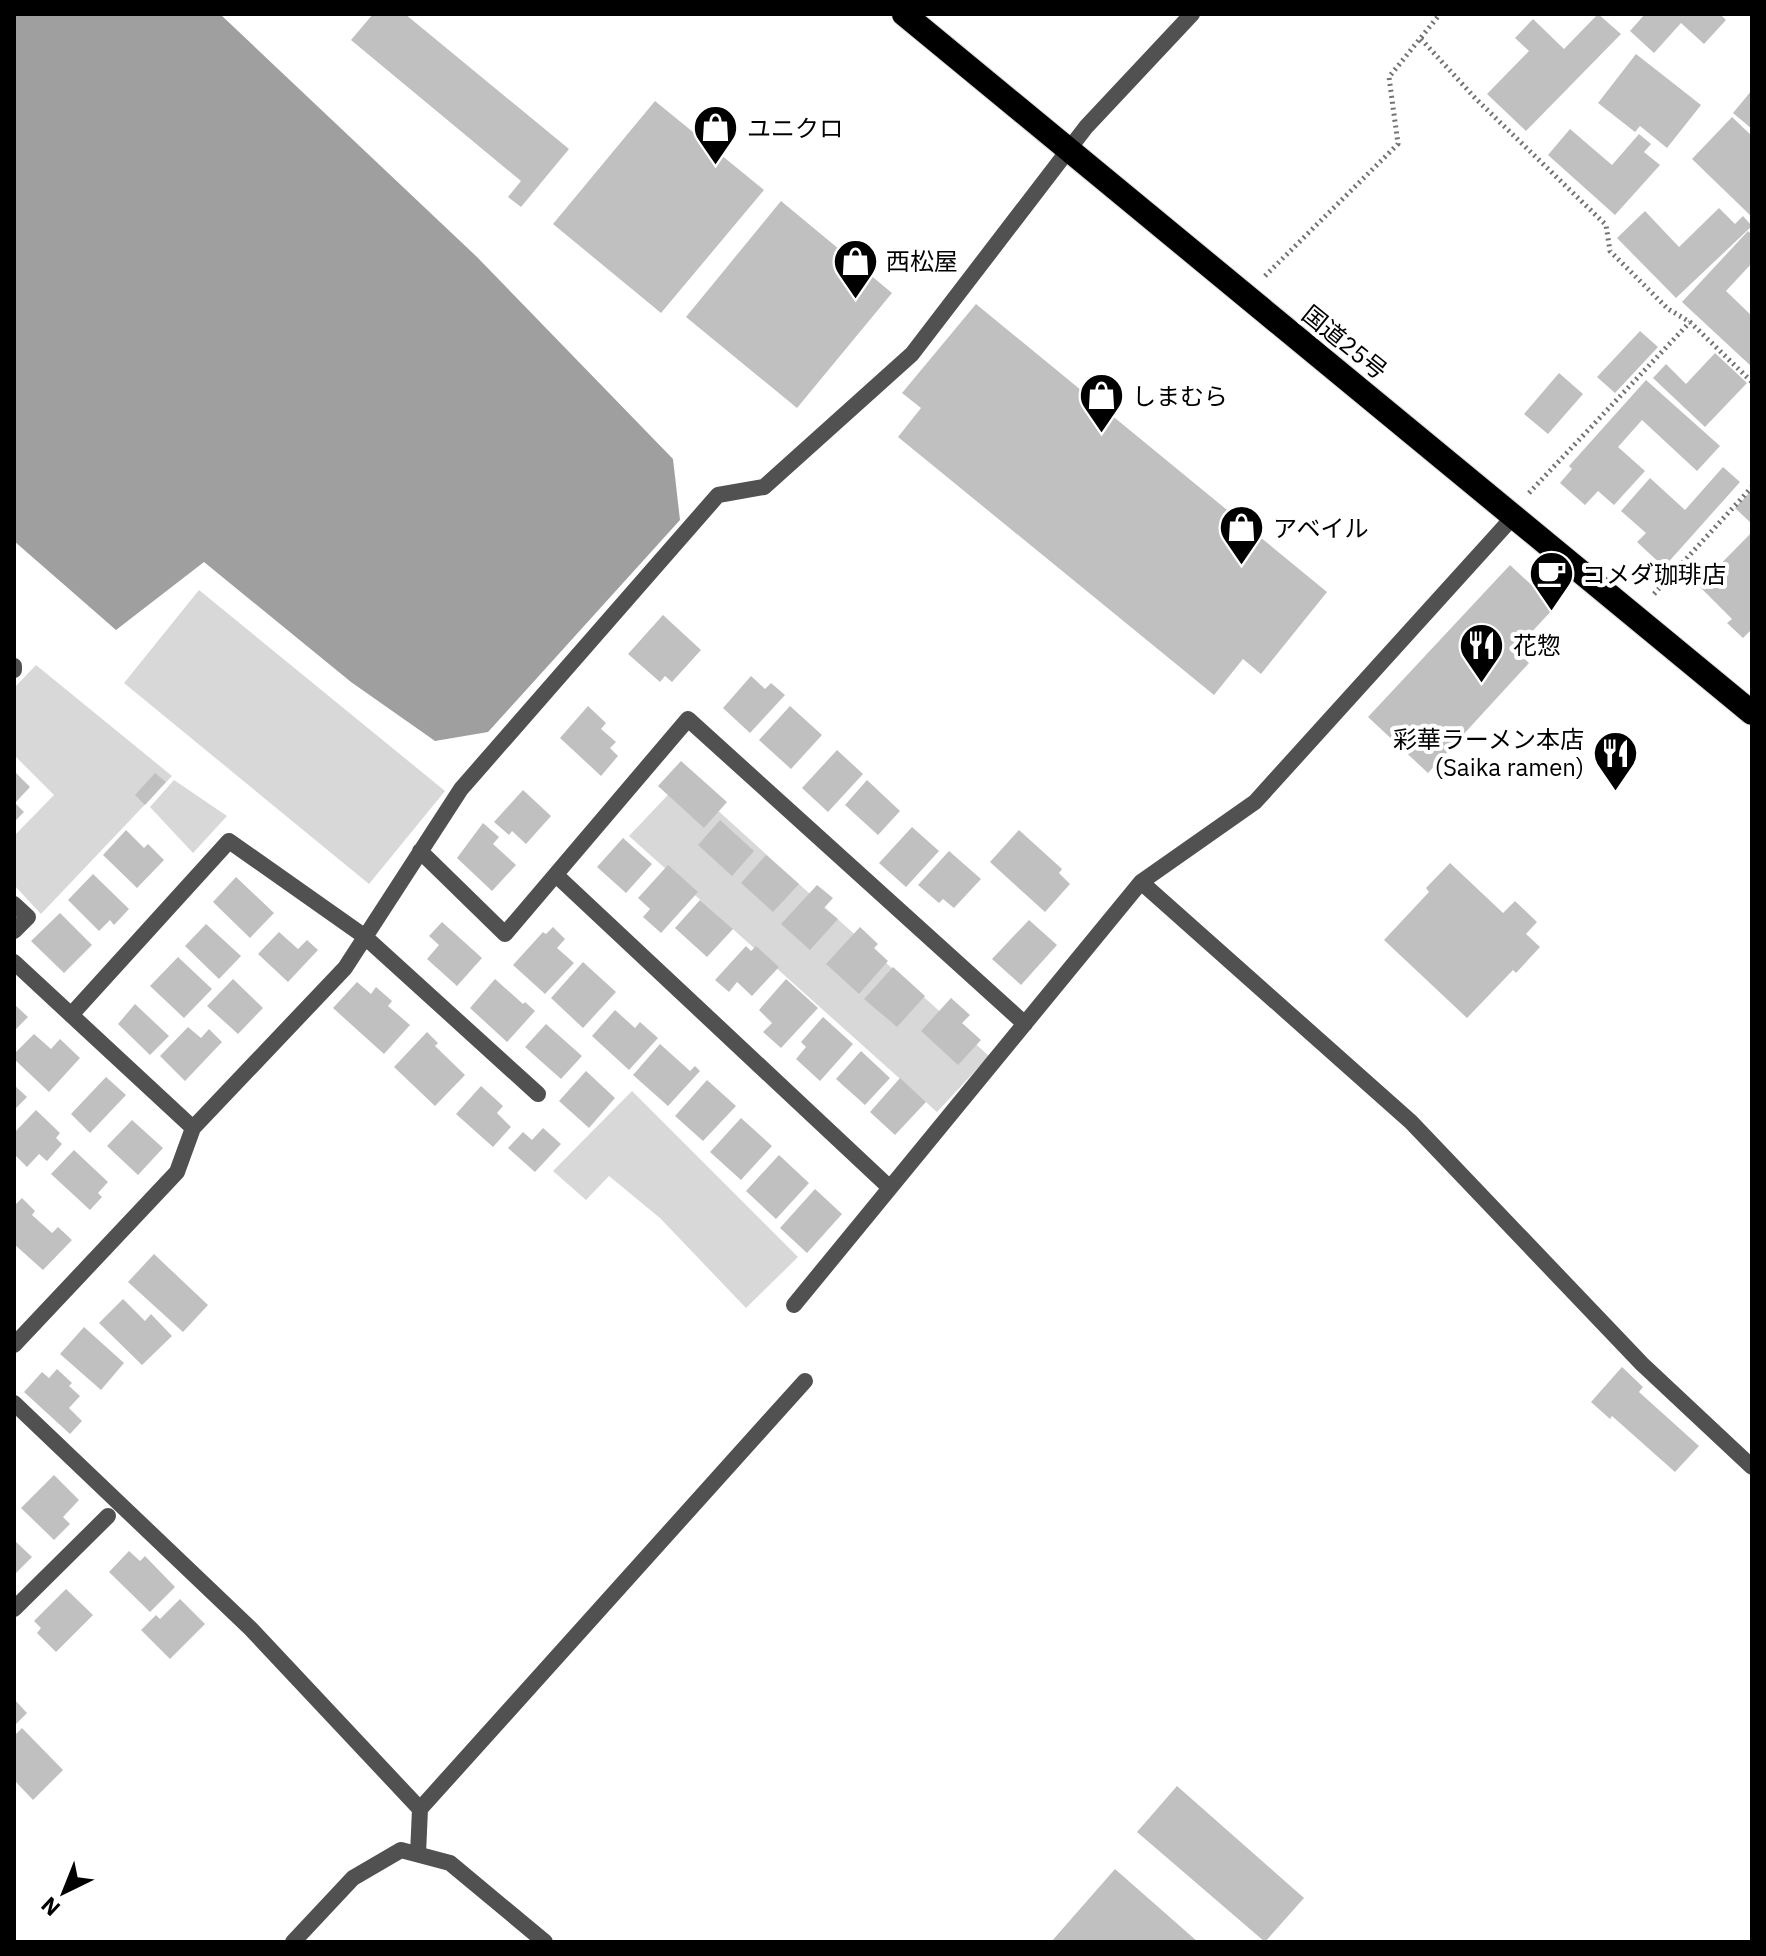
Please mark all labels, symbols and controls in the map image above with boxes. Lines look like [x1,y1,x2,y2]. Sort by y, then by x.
shop icon: ユニクロ [692,104,740,167]
place label: ユニクロ [747,112,843,144]
shop icon: 西松屋 [831,237,879,300]
place label: 西松屋 [886,245,958,277]
street label: 国道25号 [1296,298,1394,386]
shop icon: しまむら [1077,372,1125,435]
place label: しまむら [1132,380,1228,412]
shop icon: アベイル [1218,504,1266,567]
place label: アベイル [1273,512,1369,544]
cafe icon: コメダ珈琲店 [1527,550,1575,613]
place label: コメダ珈琲店 [1582,558,1726,590]
restaurant icon: 花惣 [1458,621,1506,684]
place label: 花惣 [1513,629,1561,661]
place label: 彩華ラーメン本店 (Saika ramen) [1393,723,1584,783]
restaurant icon: 彩華ラーメン本店 (Saika ramen) [1591,729,1639,792]
north arrow [24,1852,104,1932]
text: N [34,1891,66,1923]

